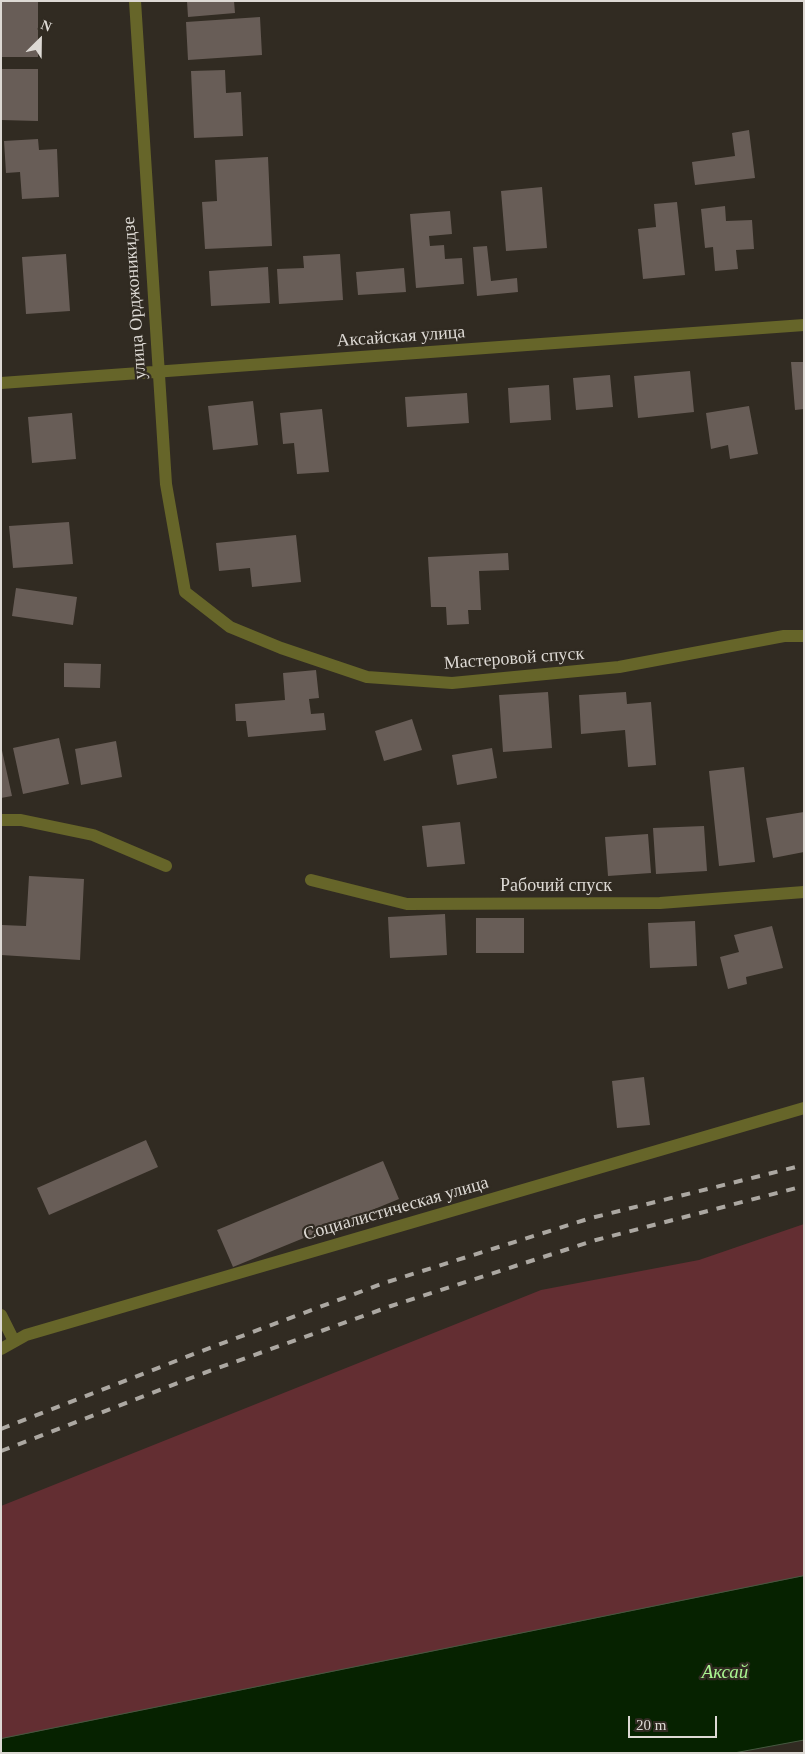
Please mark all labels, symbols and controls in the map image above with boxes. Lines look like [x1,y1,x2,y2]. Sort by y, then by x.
north arrow [15,15,65,65]
text: N [38,17,54,35]
street label: улица Орджоникидзе [119,216,151,380]
street label: Аксайская улица [336,322,466,352]
street label: Мастеровой спуск [443,643,585,675]
street label: Рабочий спуск [500,875,612,897]
street label: Социалистическая улица [301,1172,491,1246]
water label: Аксай [702,1662,748,1684]
scale bar [630,1706,719,1738]
text: 20 m [636,1717,666,1733]

